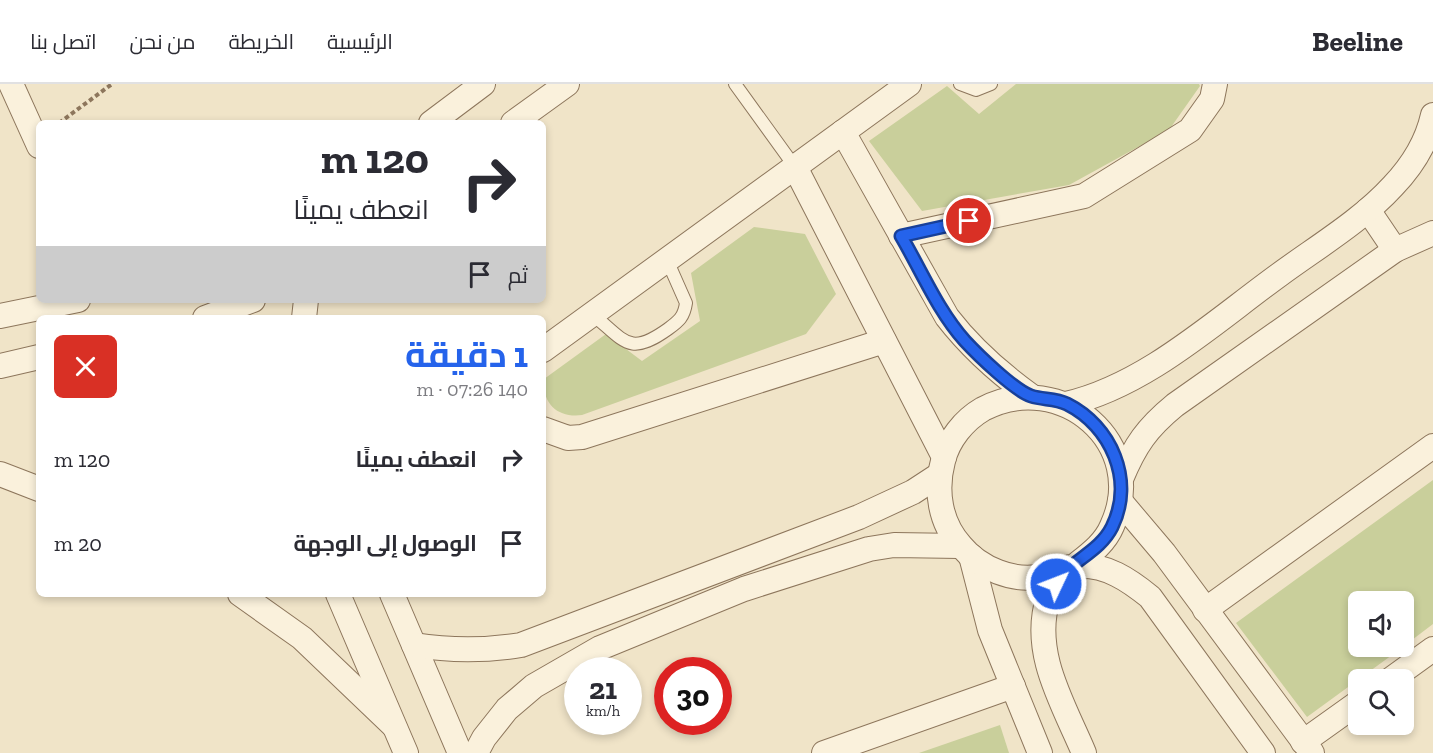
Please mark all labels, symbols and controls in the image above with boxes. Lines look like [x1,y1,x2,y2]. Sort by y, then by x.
text: Beeline [1312,25,1403,58]
text: اتصل بنا [30,29,97,54]
text: من نحن [130,29,195,54]
text: الخريطة [228,29,294,54]
text: الرئيسية [327,29,393,54]
text: 120 m [321,133,429,184]
icon: right [450,144,528,222]
text: انعطف يمينًا [293,194,429,226]
pin [943,195,994,246]
icon: arrive [952,204,985,237]
icon: arrive [463,258,496,291]
text: ثم [508,262,528,289]
text: 1 دقيقة [405,333,528,376]
button: close [54,335,117,398]
text: 140 m · 07:26 [416,377,528,401]
icon: right [495,443,528,476]
text: 120 m [54,446,110,473]
text: انعطف يمينًا [356,446,477,473]
icon: arrive [495,527,528,560]
text: 20 m [54,530,102,557]
text: الوصول إلى الوجهة [293,530,477,557]
position arrow [1024,552,1088,616]
map controls [1348,591,1414,735]
button: sound [1348,591,1414,657]
speed limit sign: 30 [654,657,732,735]
button: search [1348,669,1414,735]
text: 21 [589,671,617,707]
text: km/h [586,702,620,720]

